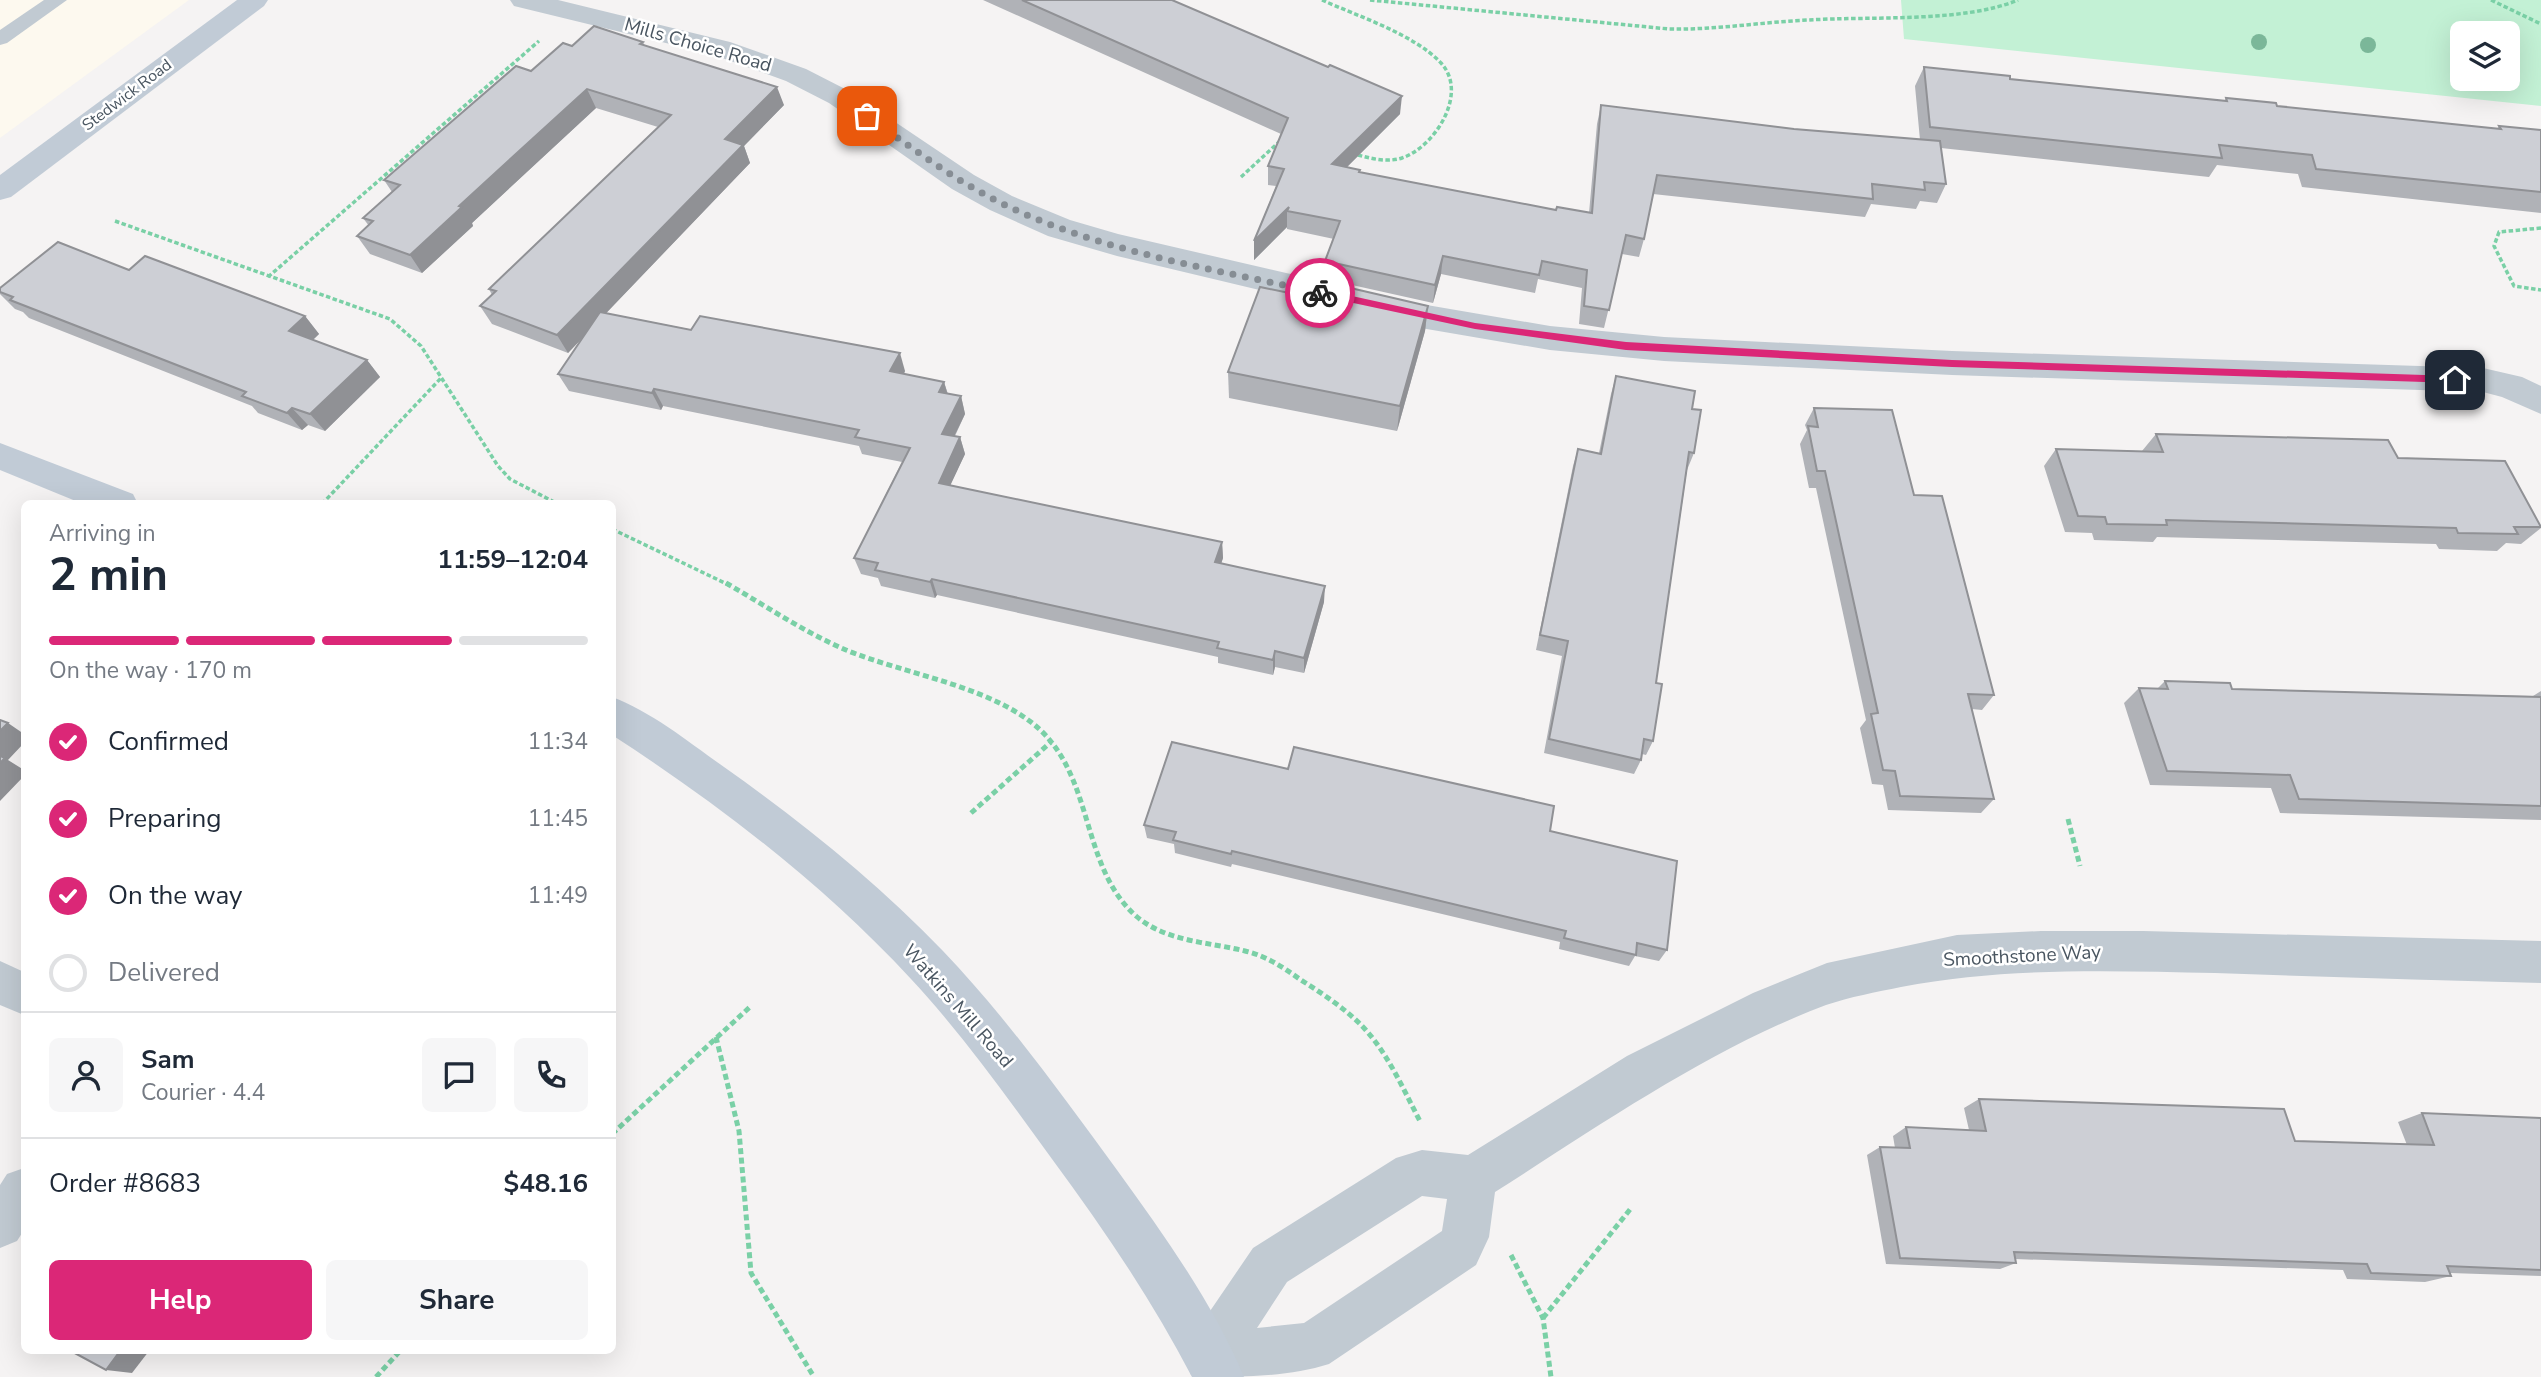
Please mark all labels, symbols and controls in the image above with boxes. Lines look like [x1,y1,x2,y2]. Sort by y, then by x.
street label: Mills Choice Road [621,12,775,78]
map controls [2450,21,2520,91]
button: layers [2450,21,2520,91]
street label: Stedwick Road [78,54,176,136]
pin [837,86,897,146]
icon: bag [848,97,886,135]
courier [1285,258,1355,328]
icon: bike [1301,274,1339,312]
pin [2425,350,2485,410]
icon: home [2436,361,2474,399]
text: Arriving in [49,518,156,549]
text: 11:59–12:04 [437,542,588,577]
text: 2 min [49,543,168,606]
text: On the way · 170 m [49,655,252,686]
icon: check [49,723,87,761]
text: Confirmed [108,724,229,759]
text: 11:34 [528,726,588,757]
icon: check [49,800,87,838]
text: Preparing [108,801,221,836]
text: 11:45 [528,803,588,834]
icon: check [49,877,87,915]
text: On the way [108,878,242,913]
text: 11:49 [528,880,588,911]
street label: Watkins Mill Road [897,939,1019,1073]
street label: Smoothstone Way [1942,939,2102,973]
text: Delivered [108,955,220,990]
button: person [49,1038,123,1112]
button: chat [422,1038,496,1112]
button: phone [514,1038,588,1112]
text: Sam [141,1042,194,1077]
text: Courier · 4.4 [141,1077,265,1108]
text: Order #8683 [49,1166,201,1201]
text: $48.16 [504,1166,588,1201]
button: Help [49,1260,312,1340]
button: Share [326,1260,588,1340]

